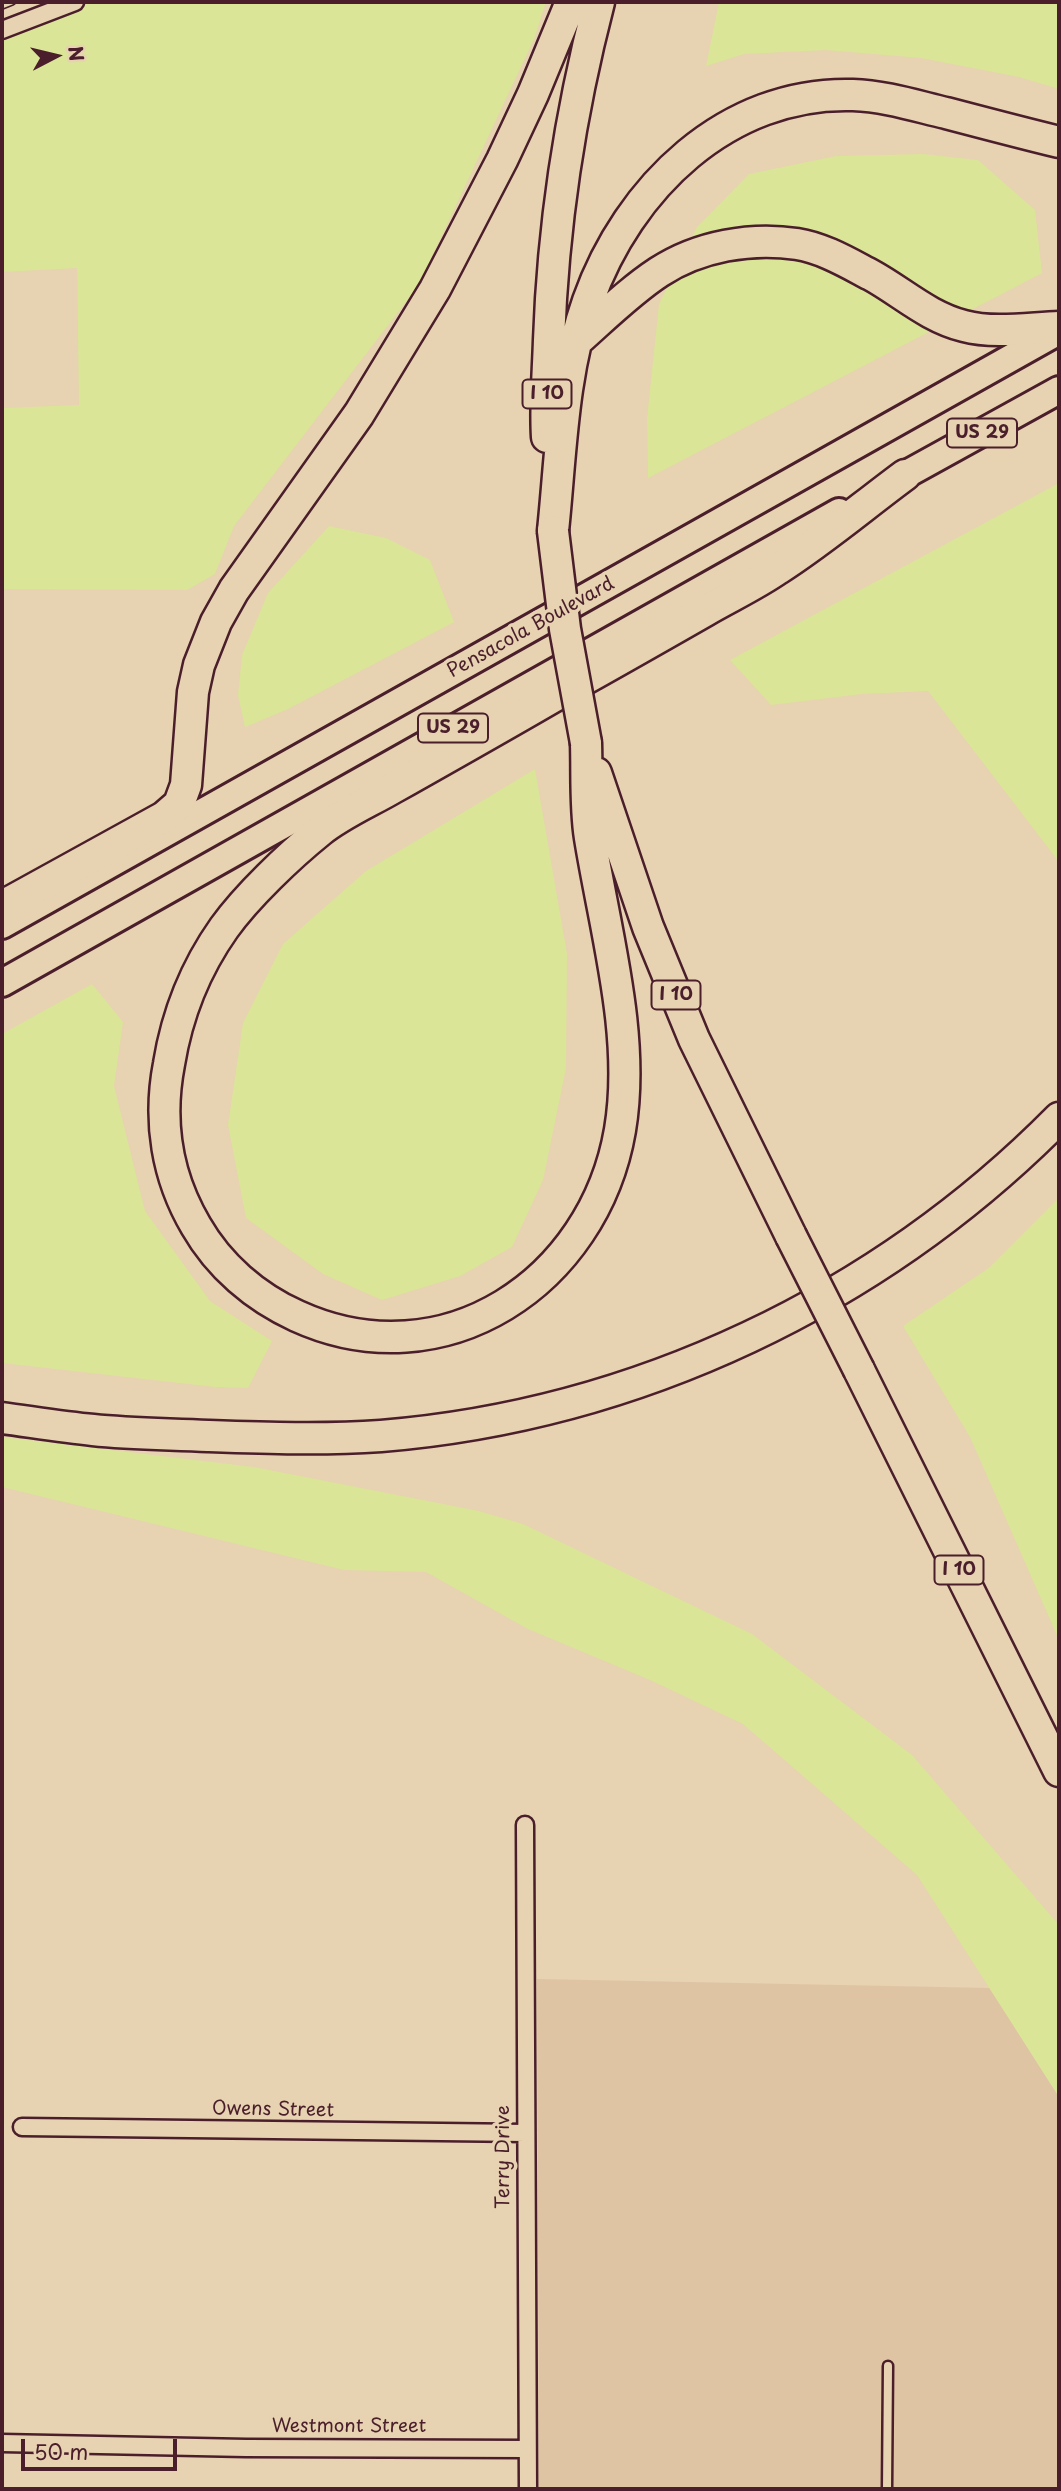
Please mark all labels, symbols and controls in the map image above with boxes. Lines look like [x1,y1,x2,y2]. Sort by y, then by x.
north arrow [21,21,91,91]
text: N [62,44,92,63]
road number: I 10 [522,380,572,408]
road number: US 29 [947,418,1017,447]
street label: Pensacola Boulevard [444,573,618,683]
road number: US 29 [418,714,488,742]
road number: I 10 [652,980,700,1010]
road number: I 10 [934,1555,984,1584]
street label: Owens Street [212,2098,334,2122]
street label: Terry Drive [493,2105,515,2209]
street label: Westmont Street [272,2416,426,2438]
scale bar [24,2424,180,2468]
text: 50 m [34,2435,88,2467]

